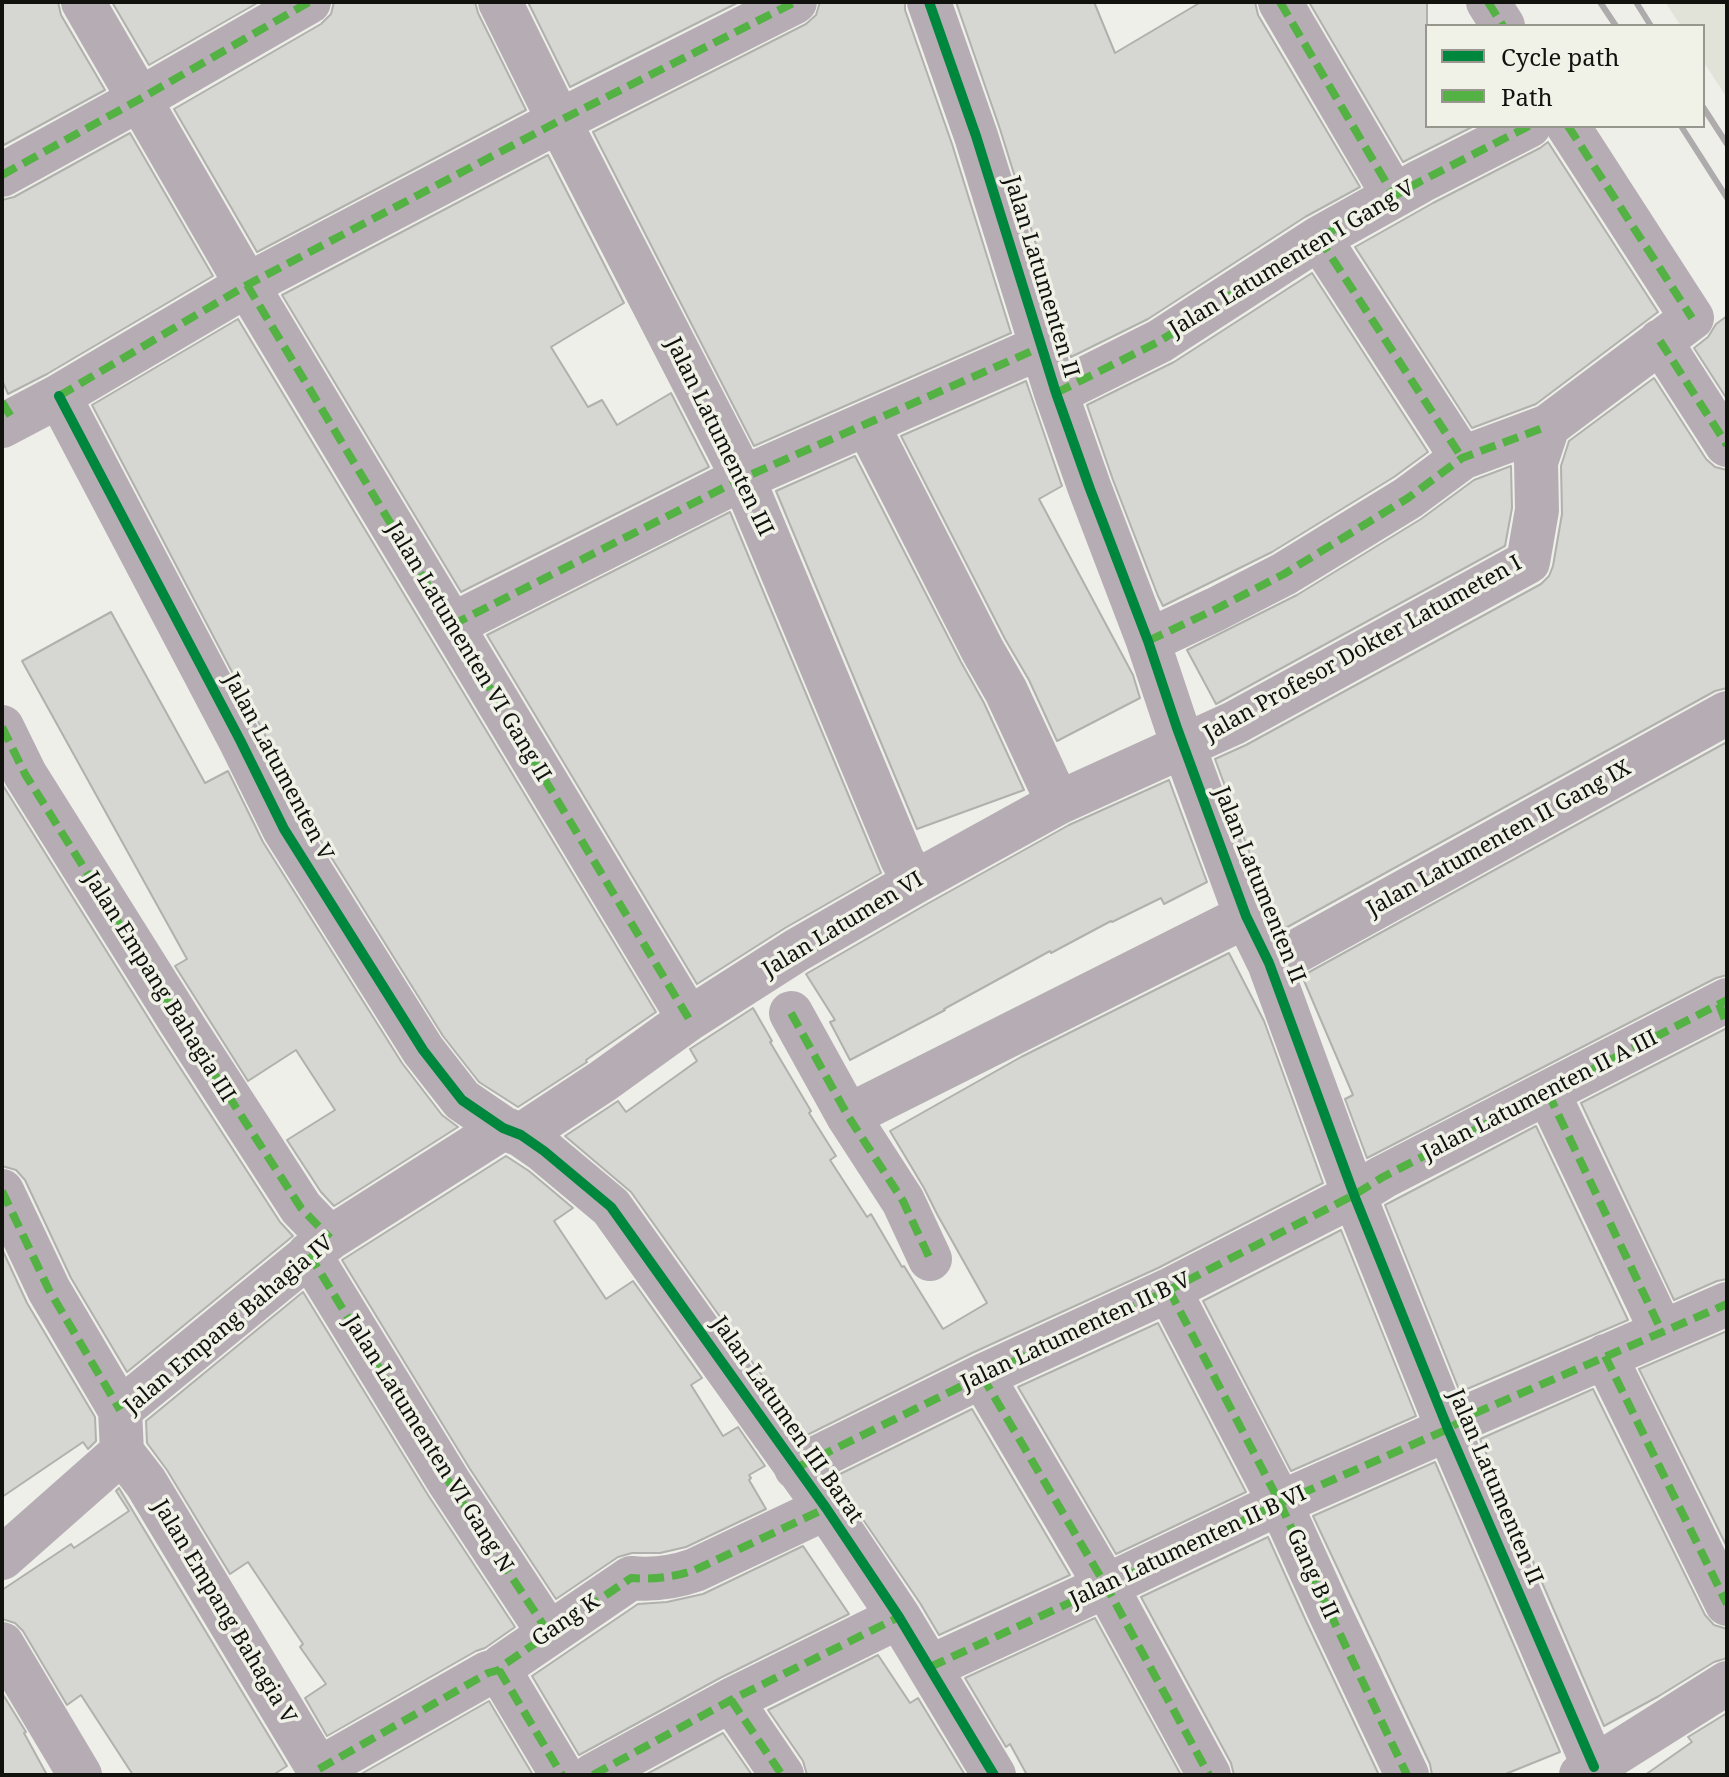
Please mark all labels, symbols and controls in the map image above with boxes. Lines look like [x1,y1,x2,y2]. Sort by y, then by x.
legend [1425,24,1705,128]
text: Cycle path [1501,40,1620,73]
text: Path [1501,80,1553,113]
street label: Jalan Latumenten II [998,173,1084,381]
street label: Jalan Latumenten I Gang V [1164,175,1420,343]
street label: Jalan Latumenten III [659,333,779,541]
street label: Jalan Latumenten VI Gang II [380,517,556,787]
street label: Jalan Profesor Dokter Latumeten I [1199,550,1527,748]
street label: Jalan Latumenten V [217,669,339,865]
street label: Jalan Latumenten II Gang IX [1362,755,1636,923]
street label: Jalan Latumenten II [1208,783,1310,987]
street label: Jalan Empang Bahagia III [77,867,241,1107]
street label: Jalan Latumen VI [758,867,928,983]
street label: Jalan Latumenten II A III [1418,1025,1662,1167]
street label: Jalan Empang Bahagia IV [119,1230,339,1420]
street label: Jalan Latumenten II B V [957,1267,1195,1397]
street label: Jalan Latumenten VI Gang N [338,1310,518,1578]
street label: Jalan Latumen III Barat [706,1312,868,1528]
street label: Jalan Latumenten II [1442,1385,1548,1589]
street label: Jalan Latumenten II B VI [1065,1480,1311,1614]
street label: Jalan Empang Bahagia V [147,1495,301,1729]
street label: Gang B II [1280,1525,1344,1623]
street label: Gang K [527,1589,605,1653]

